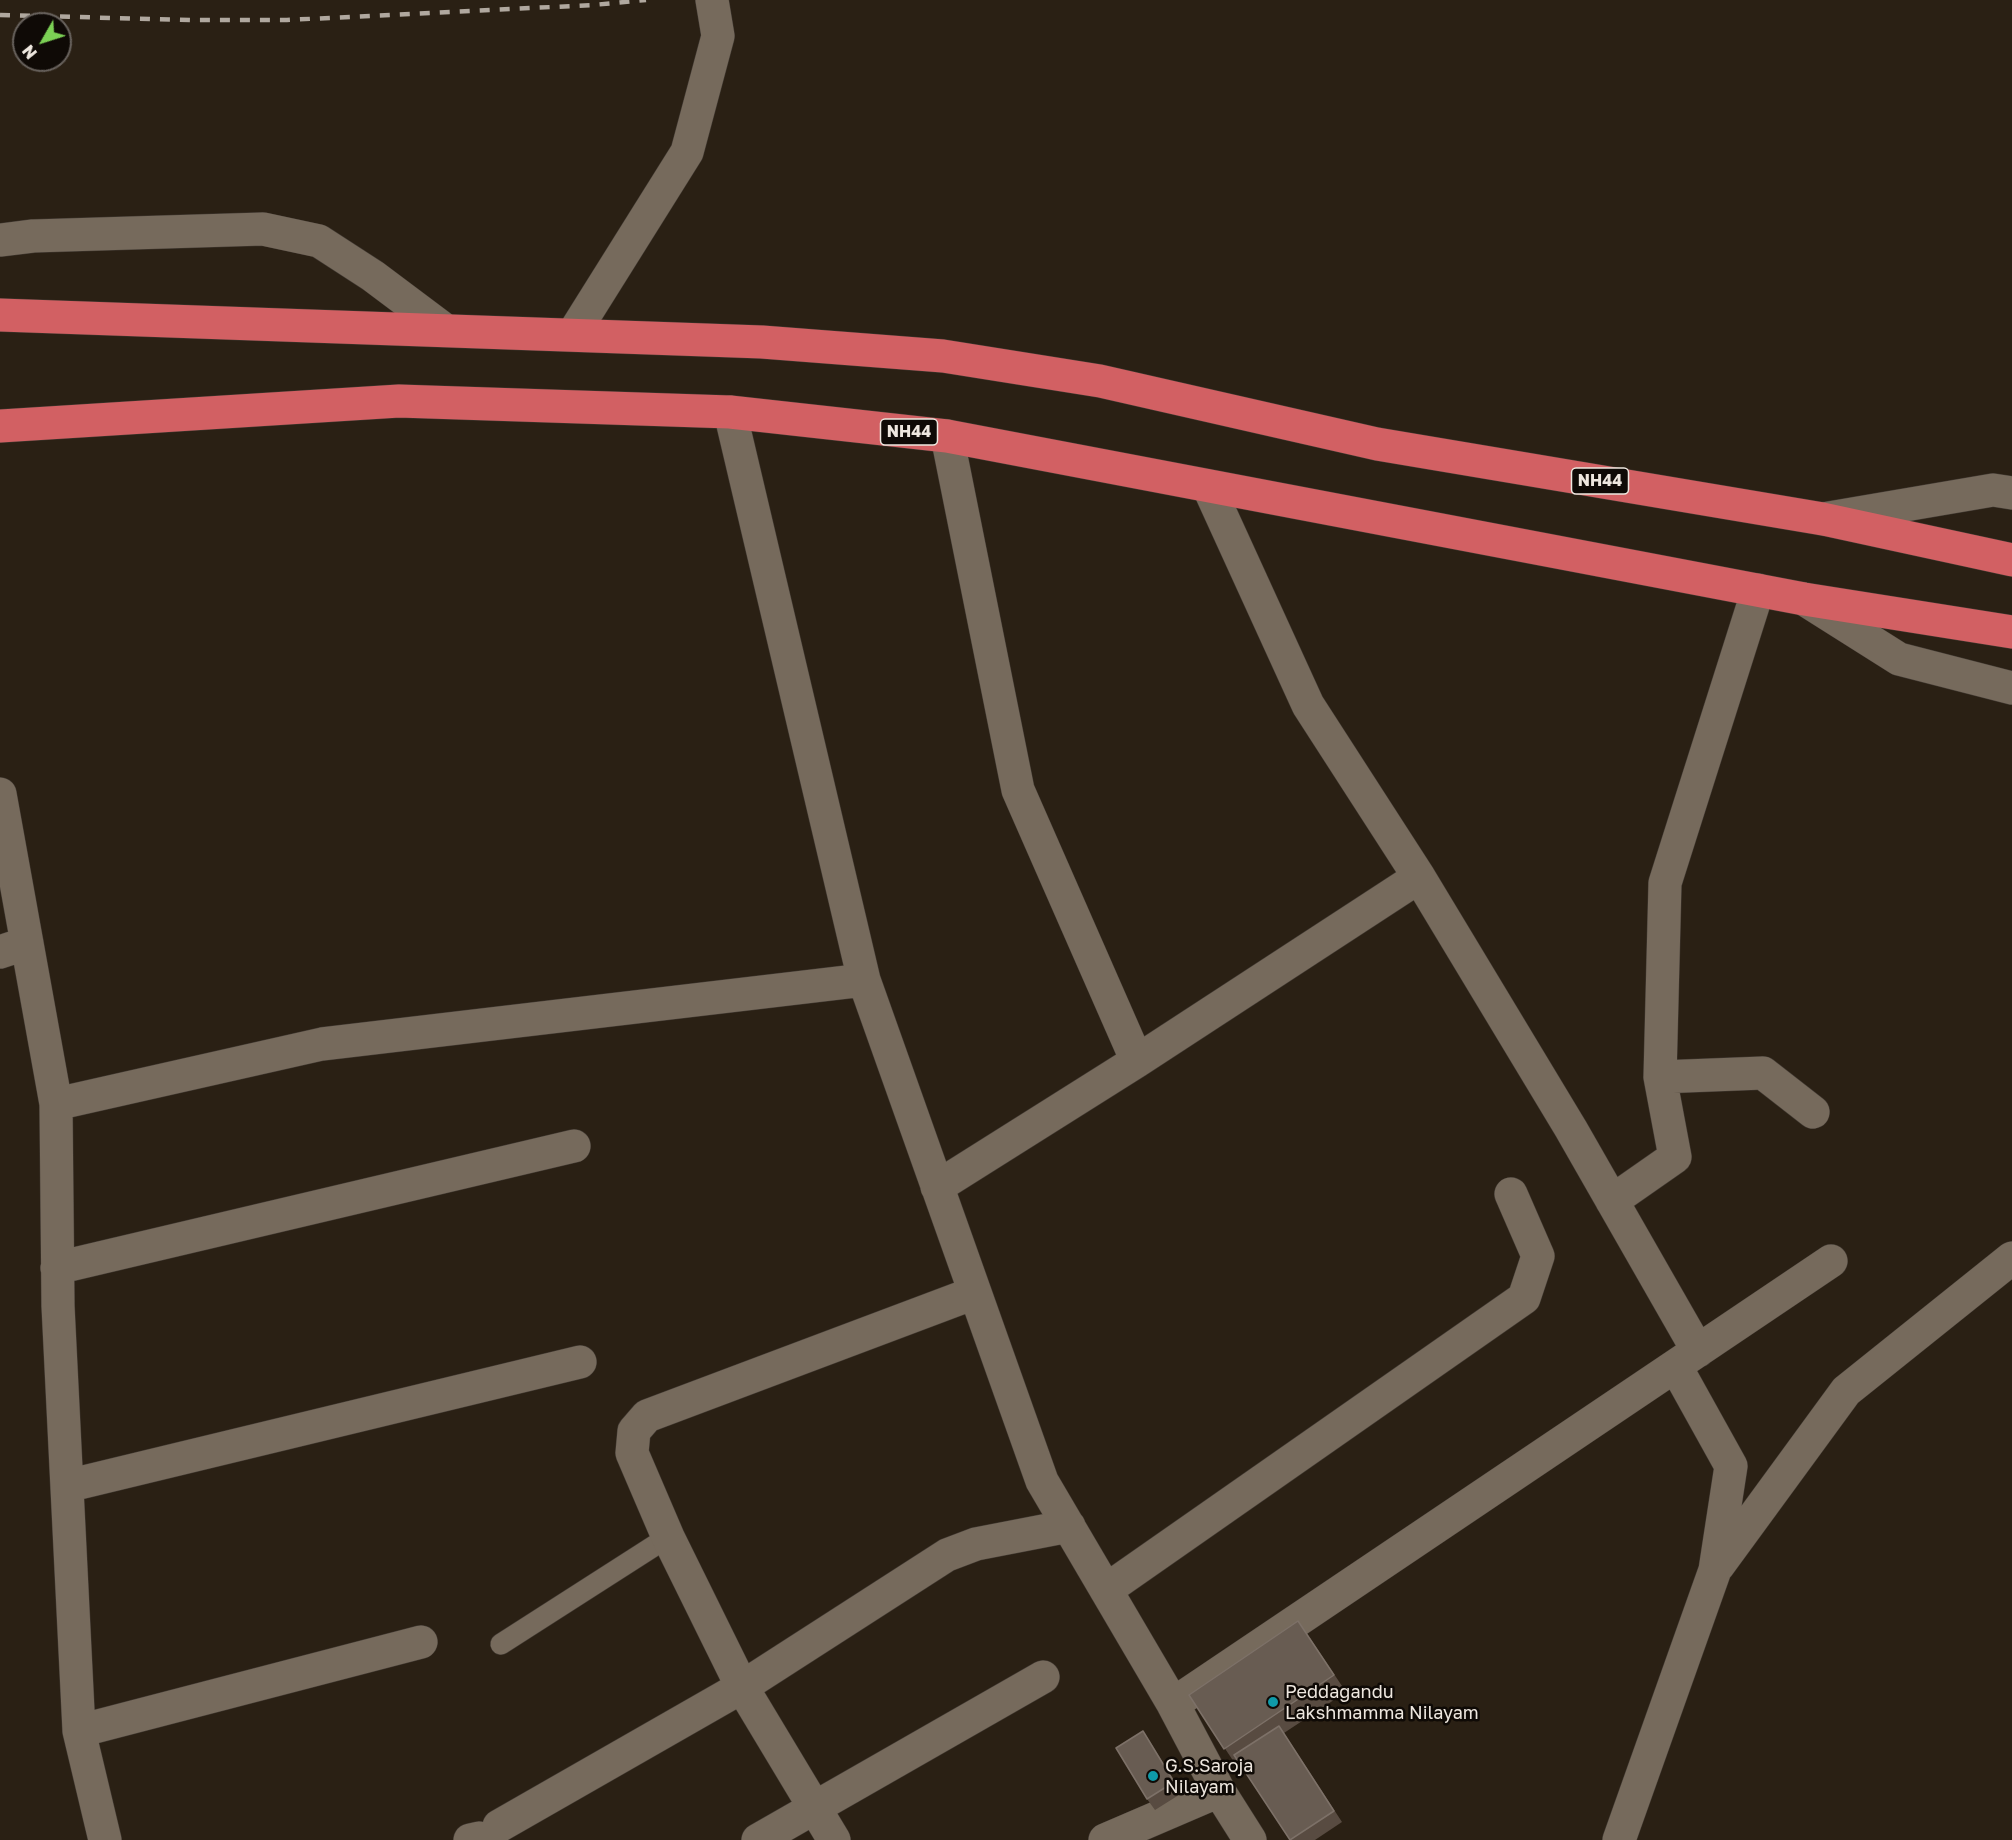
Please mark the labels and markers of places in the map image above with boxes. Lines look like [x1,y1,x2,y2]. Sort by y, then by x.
place label: Peddagandu Lakshmamma Nilayam [1285,1681,1479,1724]
marker: Peddagandu Lakshmamma Nilayam [1266,1695,1280,1709]
place label: G.S.Saroja Nilayam [1165,1755,1253,1798]
marker: G.S.Saroja Nilayam [1146,1769,1160,1783]

